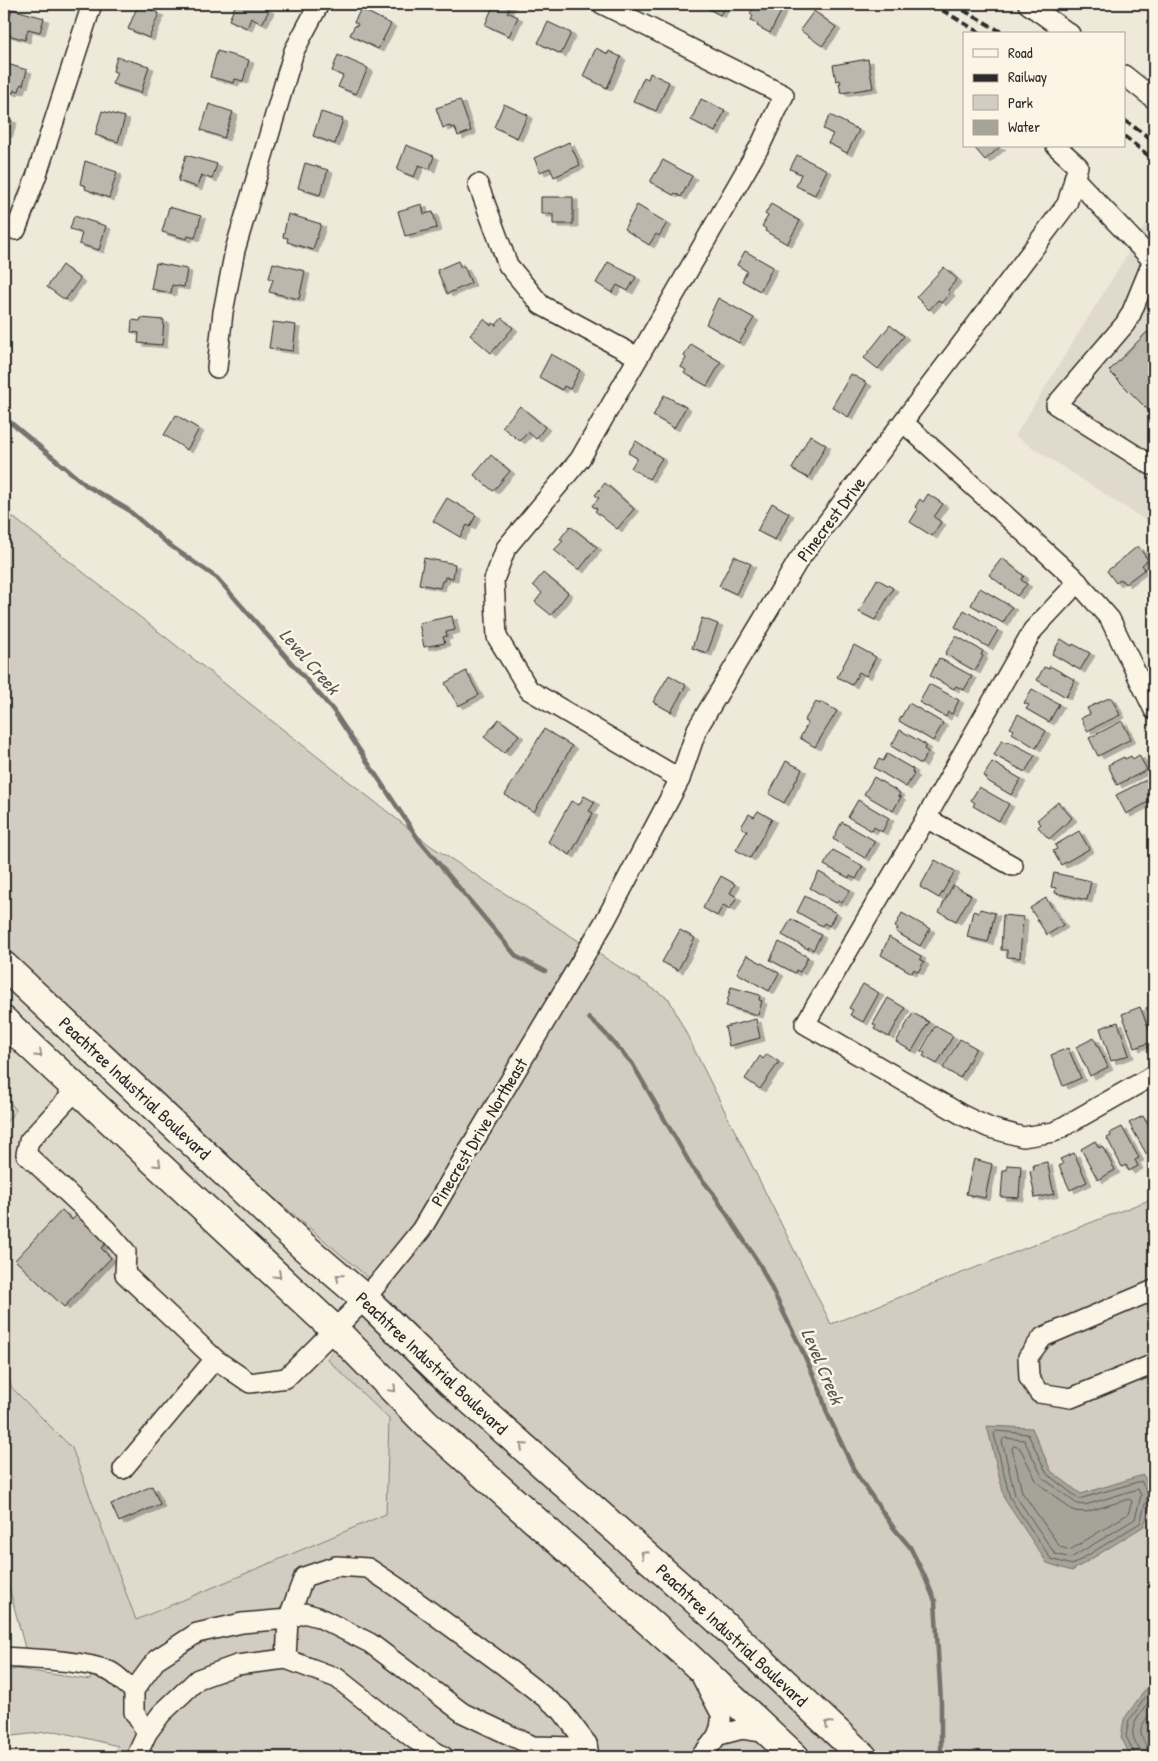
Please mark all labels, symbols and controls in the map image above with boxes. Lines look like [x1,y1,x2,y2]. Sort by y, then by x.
legend [963,32,1126,148]
text: Road [1008,42,1033,63]
text: Railway [1008,66,1047,87]
text: Park [1008,92,1033,113]
text: Water [1008,116,1040,137]
street label: Pinecrest Drive [791,471,871,567]
water label: Level Creek [274,622,347,701]
street label: Peachtree Industrial Boulevard [54,1011,216,1165]
one-way arrow [34,1048,43,1057]
street label: Pinecrest Drive Northeast [425,1052,534,1211]
one-way arrow [153,1158,162,1167]
one-way arrow [272,1269,281,1278]
one-way arrow [336,1274,345,1282]
street label: Peachtree Industrial Boulevard [351,1286,513,1440]
water label: Level Creek [795,1324,851,1410]
one-way arrow [387,1383,396,1392]
one-way arrow [519,1443,528,1452]
one-way arrow [641,1551,650,1560]
street label: Peachtree Industrial Boulevard [651,1558,813,1712]
one-way arrow [824,1721,833,1730]

